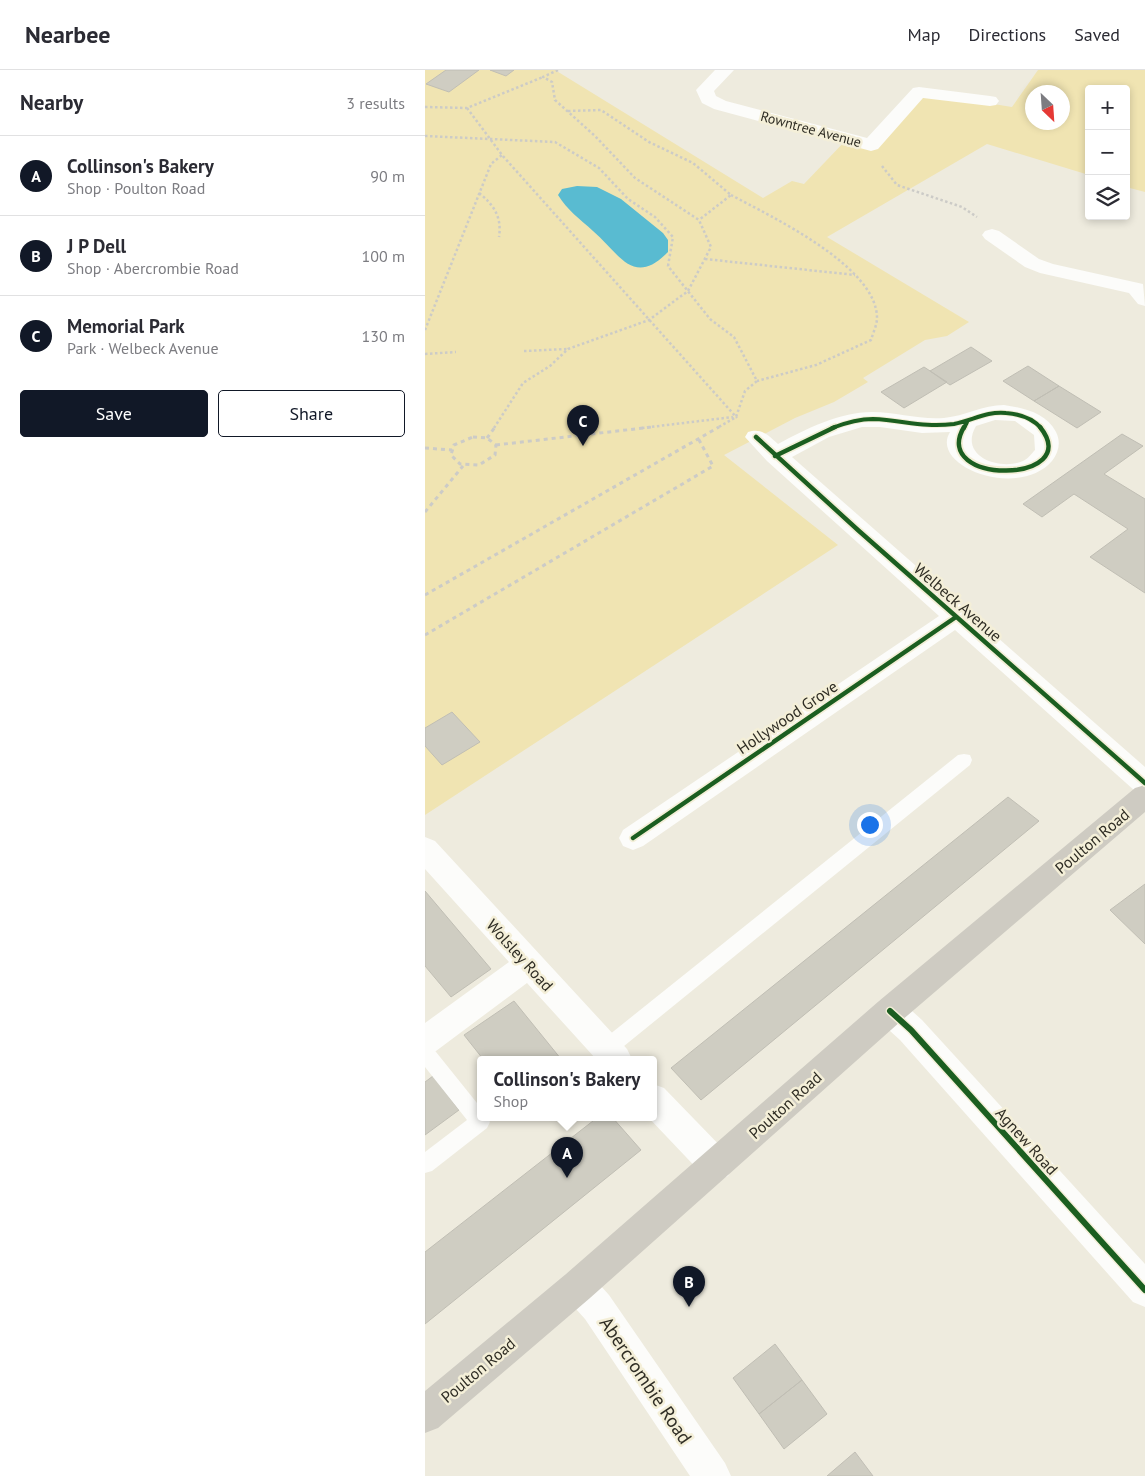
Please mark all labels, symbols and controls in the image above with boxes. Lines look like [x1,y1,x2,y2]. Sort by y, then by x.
text: Nearbee [25,19,110,50]
text: Map [908,23,940,46]
text: Directions [968,23,1046,46]
text: Saved [1074,23,1120,46]
north arrow [1025,85,1070,130]
map controls [1085,85,1130,220]
button: + [1085,85,1130,130]
text: Nearby [20,89,83,116]
text: 3 results [346,93,405,113]
street label: Rowntree Avenue [759,107,863,151]
button: − [1085,130,1130,175]
text: Collinson's Bakery [67,154,214,178]
text: A [31,166,41,186]
text: 90 m [370,166,405,186]
button: layers [1085,175,1130,220]
text: Shop · Poulton Road [67,178,205,198]
text: J P Dell [67,234,126,258]
text: B [31,246,41,266]
text: 100 m [362,246,405,266]
text: Shop · Abercrombie Road [67,258,239,278]
text: Memorial Park [67,314,185,338]
text: C [32,326,40,346]
text: 130 m [362,326,405,346]
text: Park · Welbeck Avenue [67,338,219,358]
button: Save [20,390,208,437]
button: Share [218,390,405,437]
pin: C [567,405,599,446]
street label: Welbeck Avenue [910,558,1006,646]
street label: Hollywood Grove [733,676,841,758]
street label: Poulton Road [1051,804,1133,878]
your location [857,812,883,838]
street label: Wolsley Road [482,915,558,995]
popup [477,1056,657,1121]
text: Collinson's Bakery [494,1067,640,1091]
street label: Poulton Road [745,1067,825,1143]
text: Shop [494,1091,528,1111]
street label: Agnew Road [991,1103,1063,1179]
pin: A [551,1137,583,1178]
pin: B [673,1266,705,1307]
street label: Abercrombie Road [595,1312,697,1448]
street label: Poulton Road [437,1333,519,1407]

